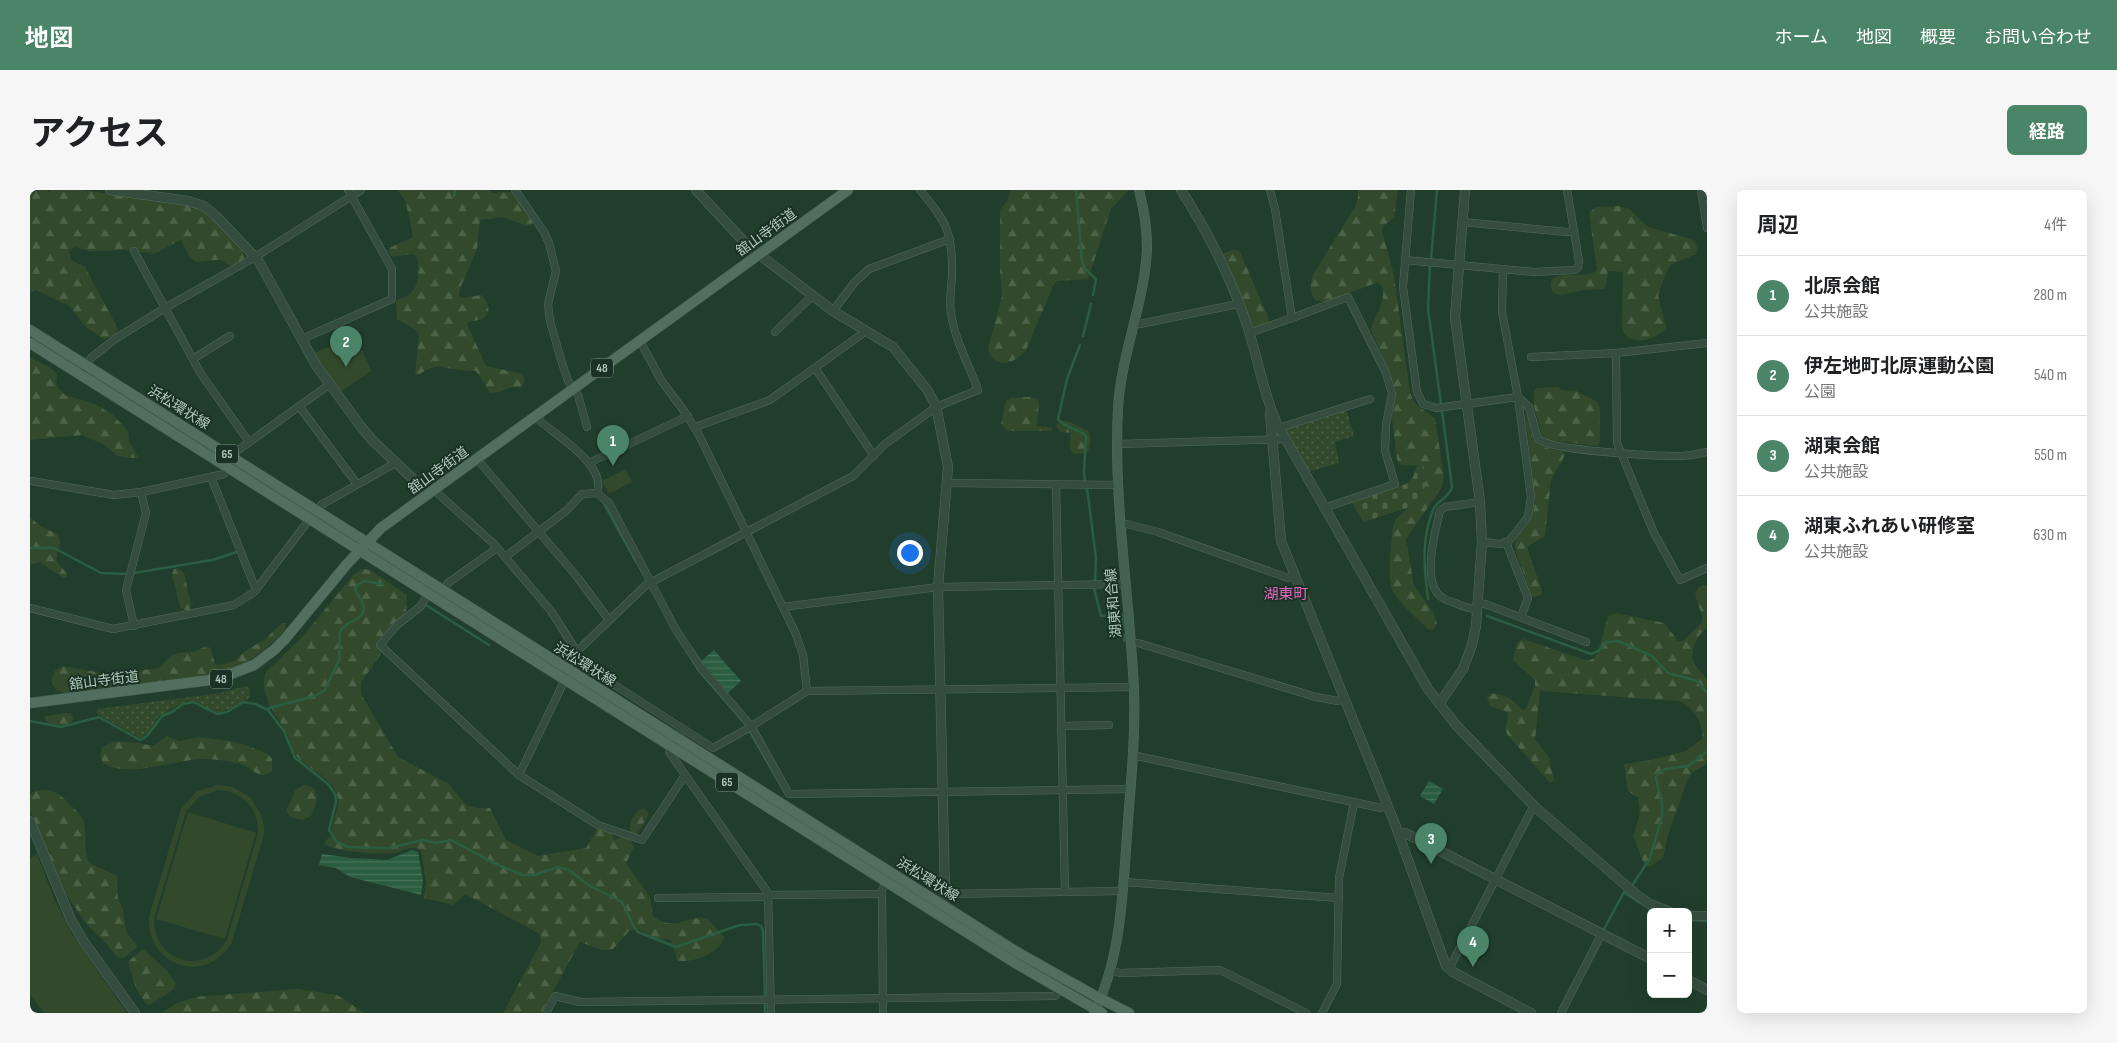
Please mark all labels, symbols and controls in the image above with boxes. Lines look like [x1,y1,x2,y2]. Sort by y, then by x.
text: 地図 [25,24,73,53]
text: ホーム [1775,27,1828,48]
text: 地図 [1856,27,1892,48]
text: 概要 [1920,27,1956,48]
text: お問い合わせ [1984,27,2092,48]
button: 経路 [2007,105,2087,155]
text: アクセス [30,113,168,156]
street label: 舘山寺街道 [733,205,800,260]
text: 周辺 [1757,213,1799,238]
text: 4件 [2044,216,2067,235]
text: 北原会館 [1804,275,1880,298]
text: 1 [1770,286,1776,305]
text: 280 m [2033,286,2067,305]
text: 公共施設 [1804,303,1868,322]
pin: 2 [330,326,362,367]
text: 伊左地町北原運動公園 [1804,355,1994,378]
road number: 48 [591,358,613,378]
text: 2 [1769,366,1777,385]
text: 540 m [2034,366,2067,385]
street label: 浜松環状線 [145,382,213,433]
text: 公園 [1804,383,1836,402]
pin: 1 [597,425,629,466]
text: 湖東会館 [1804,435,1880,458]
street label: 舘山寺街道 [405,443,472,498]
road number: 65 [216,444,238,464]
text: 3 [1769,446,1777,465]
text: 550 m [2034,446,2067,465]
text: 公共施設 [1804,463,1868,482]
text: 湖東ふれあい研修室 [1804,515,1975,538]
text: 4 [1769,526,1777,545]
text: 630 m [2033,526,2067,545]
your location [897,540,923,566]
text: 公共施設 [1804,543,1868,562]
street label: 湖東和合線 [1102,567,1125,639]
district label: 湖東町 [1263,585,1309,604]
street label: 浜松環状線 [551,639,619,690]
street label: 舘山寺街道 [68,668,140,693]
road number: 48 [210,669,232,688]
road number: 65 [716,772,738,792]
pin: 3 [1415,823,1447,864]
street label: 浜松環状線 [894,854,962,905]
map controls [1647,908,1692,998]
button: + [1647,908,1692,953]
pin: 4 [1457,926,1489,967]
button: − [1647,953,1692,998]

